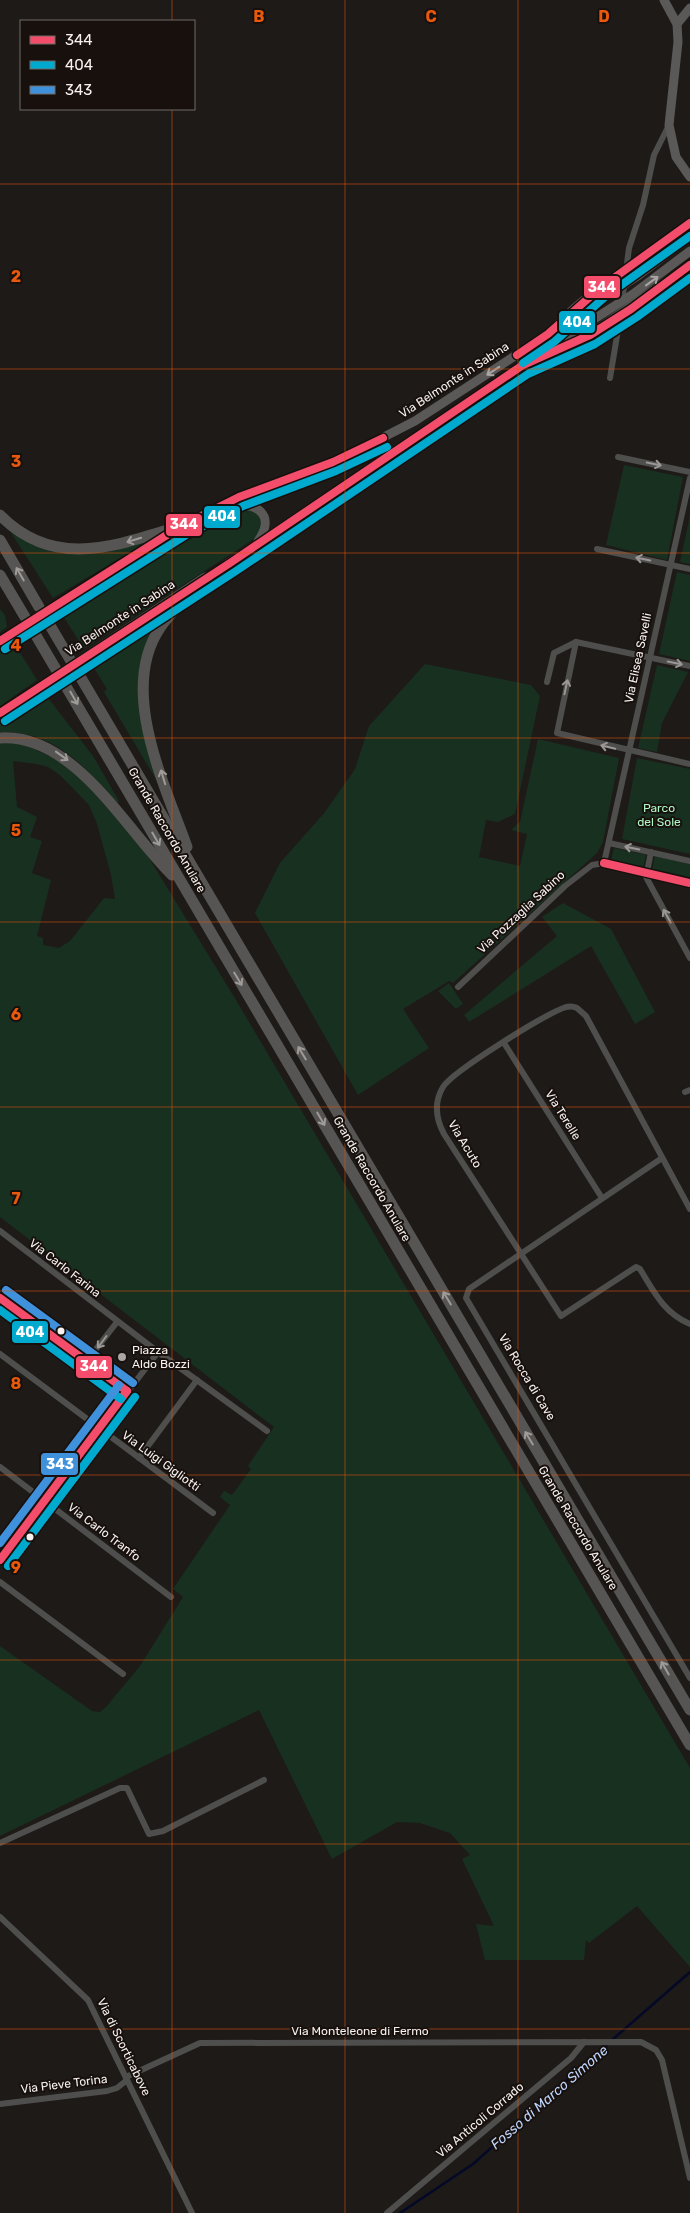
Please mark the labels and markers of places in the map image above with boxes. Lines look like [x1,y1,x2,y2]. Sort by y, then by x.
unlabelled marker [56,1326,66,1336]
place label: Piazza Aldo Bozzi [132,1343,190,1371]
marker: Piazza Aldo Bozzi [116,1351,128,1363]
unlabelled marker [25,1532,35,1542]

